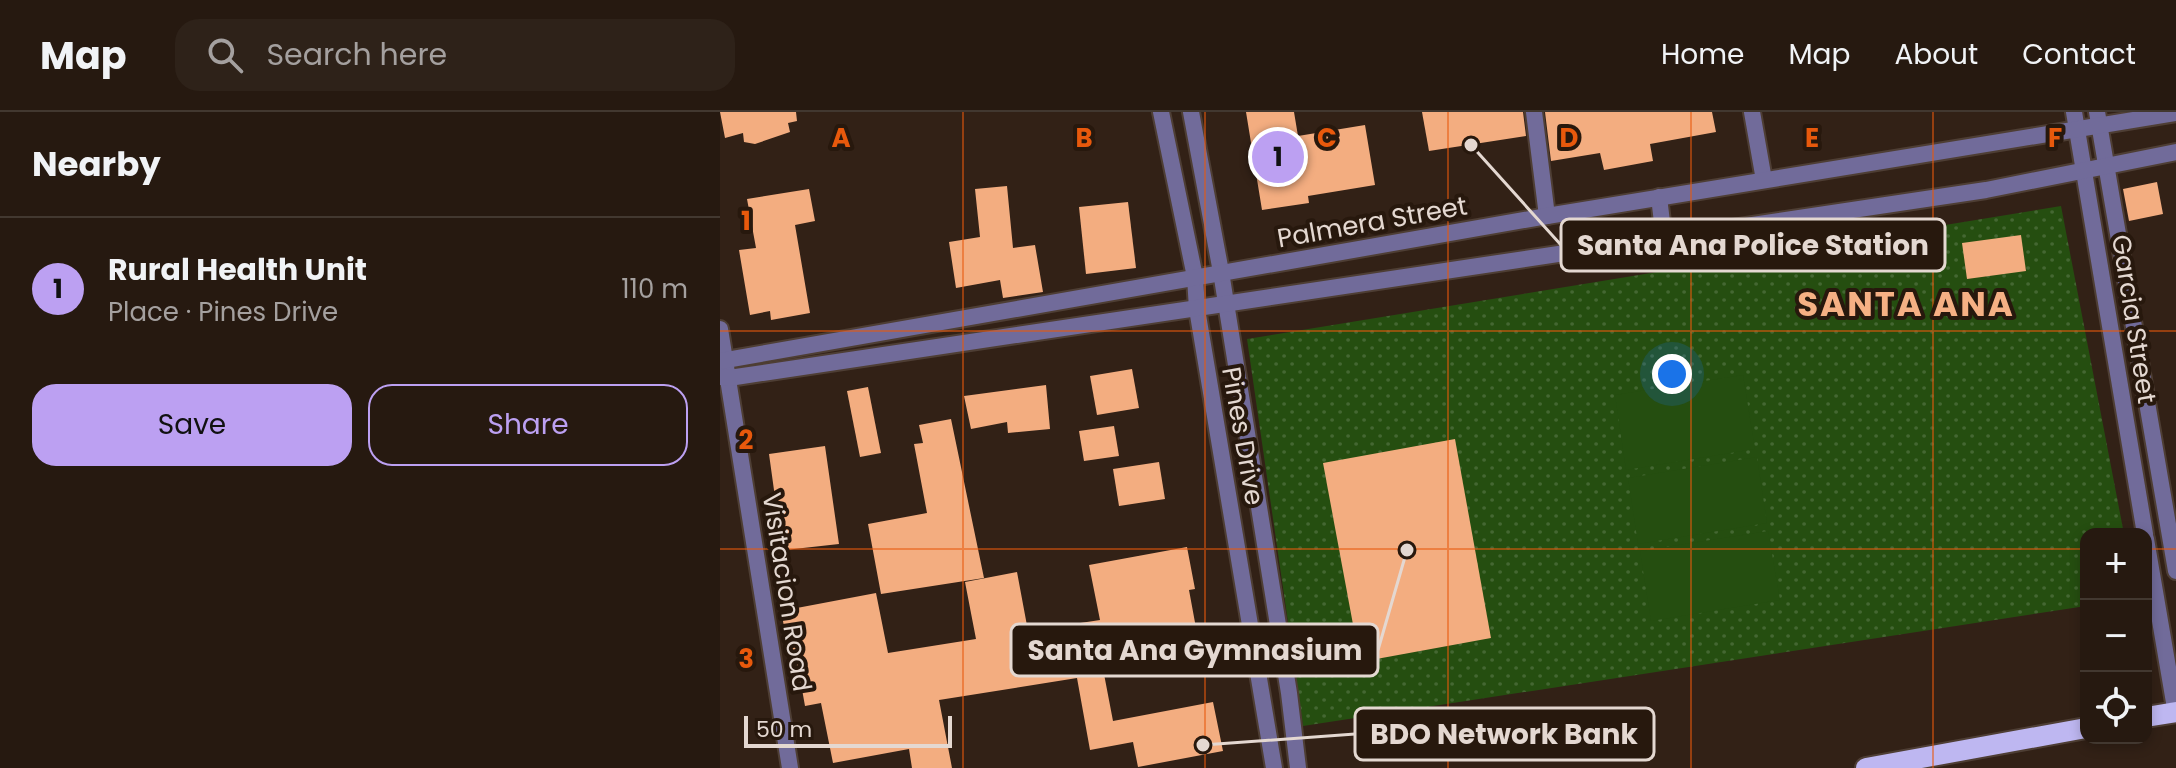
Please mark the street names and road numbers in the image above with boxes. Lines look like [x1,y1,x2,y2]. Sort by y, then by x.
street label: Palmera Street [1274,188,1470,256]
street label: Garcia Street [2103,232,2165,406]
street label: Pines Drive [1213,364,1273,508]
street label: Visitacion Road [754,490,820,694]

